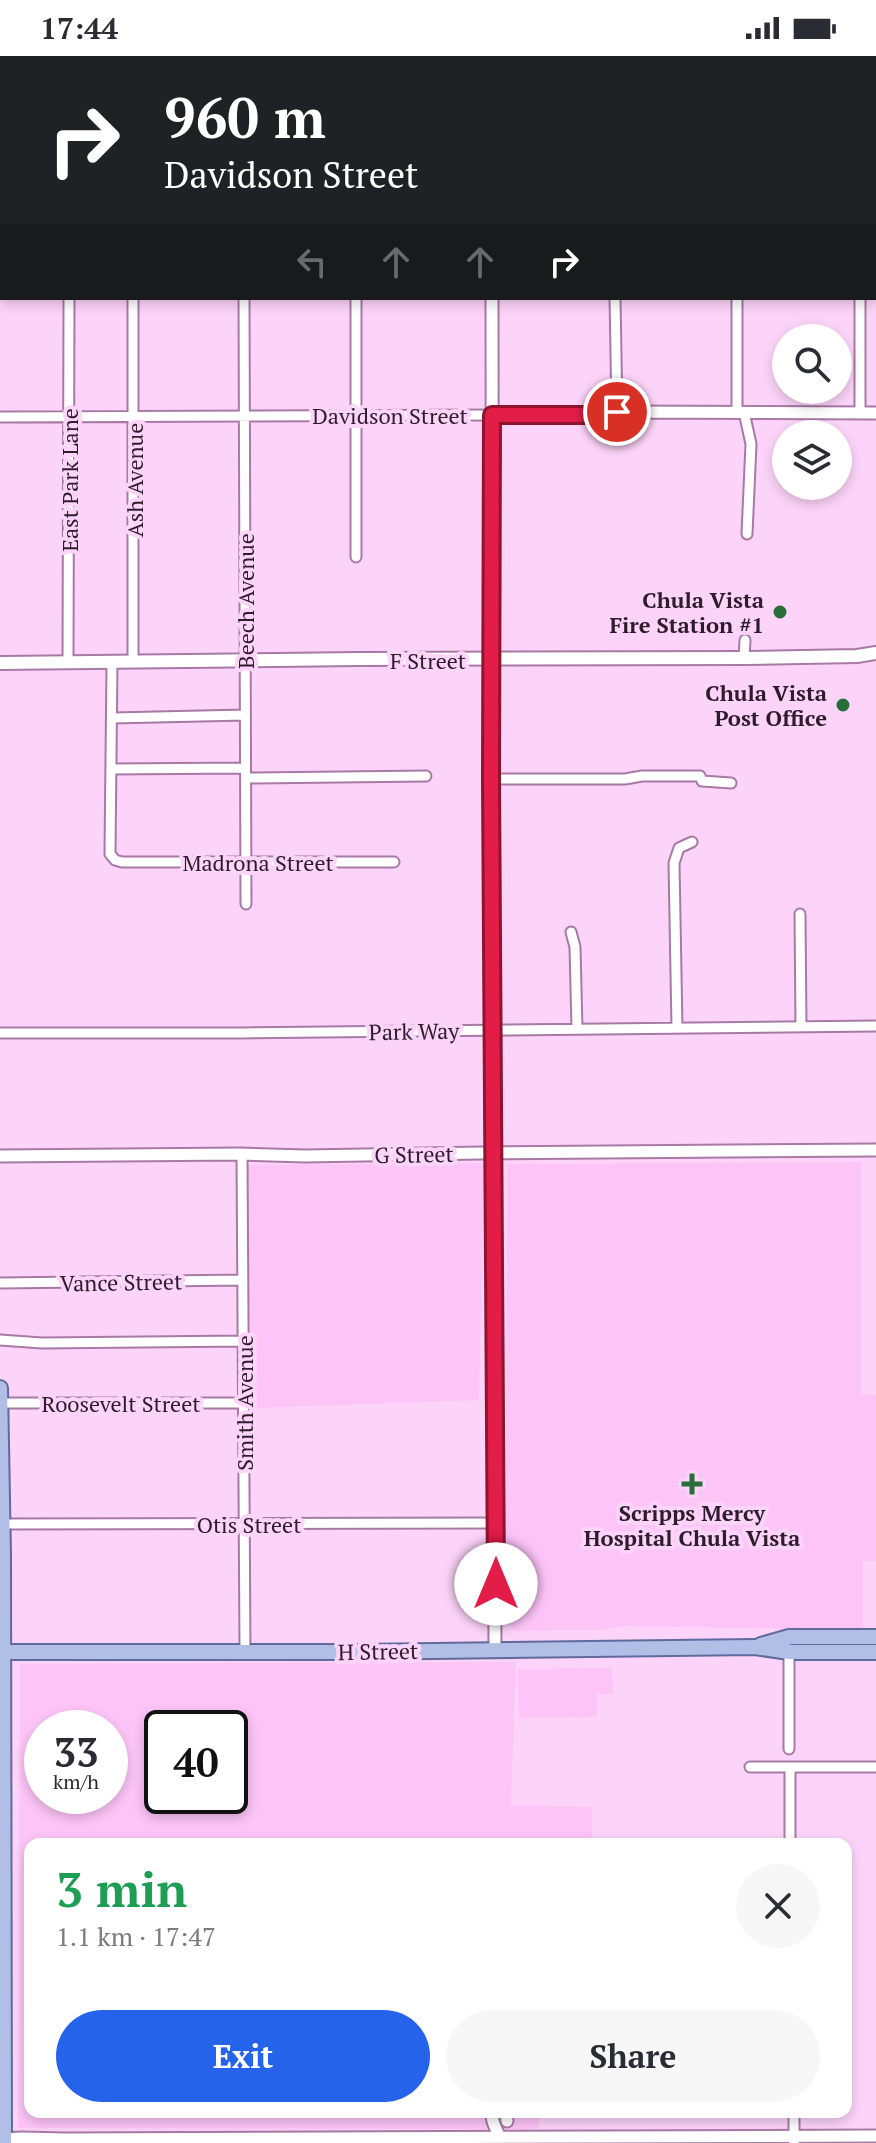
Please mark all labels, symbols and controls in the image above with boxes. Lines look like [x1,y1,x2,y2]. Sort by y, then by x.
text: 17:44 [40,8,118,48]
text: 960 m [164,80,326,154]
icon: right [32,88,136,192]
text: Davidson Street [164,151,418,198]
icon: left [290,240,334,284]
icon: ahead [374,240,418,284]
icon: ahead [458,240,502,284]
icon: right [542,240,586,284]
map controls [772,324,852,500]
button: search [772,324,852,404]
pin [583,378,651,446]
icon: arrive [595,390,639,434]
street label: Davidson Street [312,401,468,430]
street label: East Park Lane [55,408,84,552]
button: layers [772,420,852,500]
street label: Ash Avenue [120,423,149,537]
street label: Beech Avenue [231,533,260,669]
place label: Chula Vista Fire Station #1 [609,585,764,639]
marker: Chula Vista Fire Station #1 [771,603,789,621]
street label: F Street [390,646,466,675]
place label: Chula Vista Post Office [705,678,827,732]
marker: Chula Vista Post Office [834,696,852,714]
street label: Madrona Street [182,848,334,877]
street label: Park Way [368,1016,460,1046]
street label: G Street [374,1139,454,1169]
street label: Vance Street [60,1266,182,1298]
street label: Smith Avenue [230,1335,259,1471]
street label: Roosevelt Street [42,1389,200,1418]
marker: Scripps Mercy Hospital Chula Vista [681,1473,703,1495]
place label: Scripps Mercy Hospital Chula Vista [584,1498,800,1552]
street label: Otis Street [197,1510,301,1539]
position arrow [454,1542,538,1626]
street label: H Street [338,1636,418,1666]
speed limit sign: 40 [144,1710,248,1814]
text: 33 [53,1725,99,1778]
text: km/h [53,1768,99,1795]
text: 3 min [56,1857,187,1921]
button: close [736,1864,820,1948]
text: 1.1 km · 17:47 [56,1919,216,1953]
button: Exit [56,2010,430,2102]
button: Share [446,2010,820,2102]

